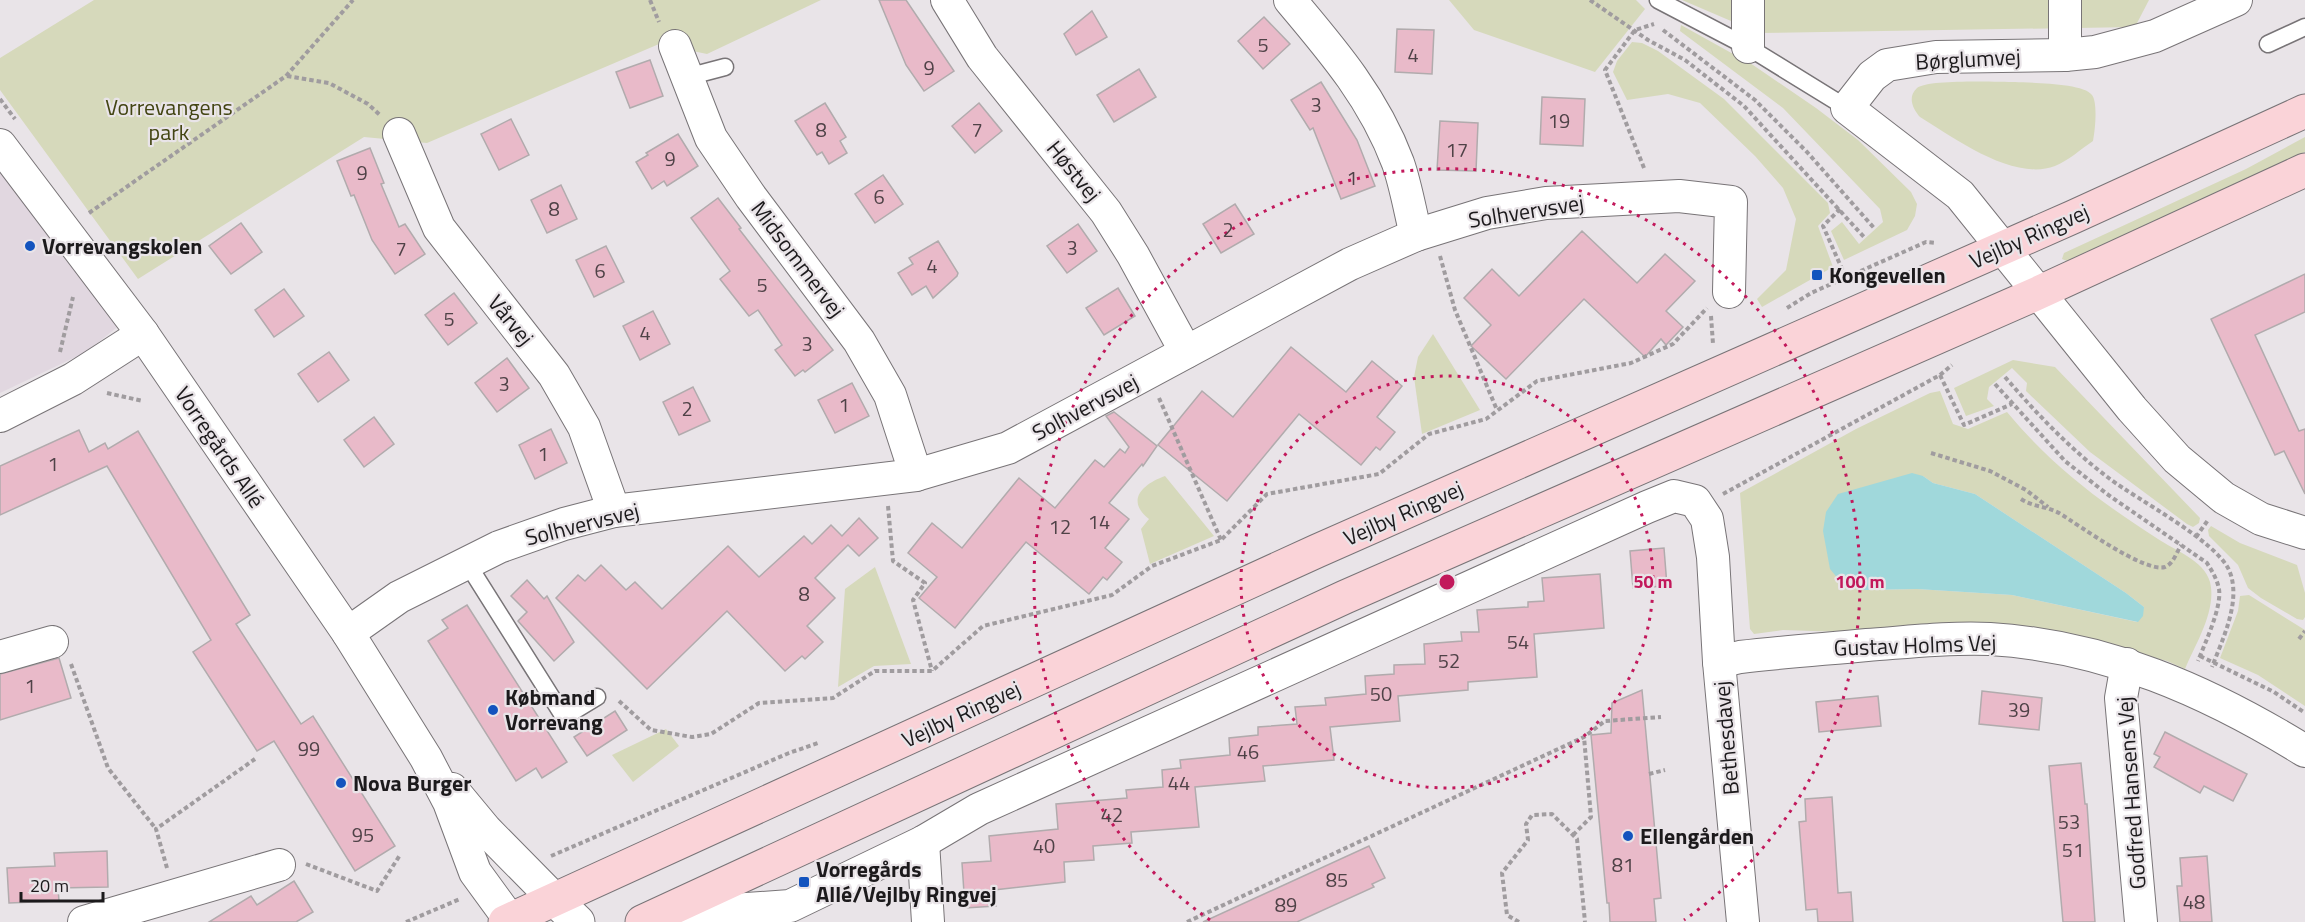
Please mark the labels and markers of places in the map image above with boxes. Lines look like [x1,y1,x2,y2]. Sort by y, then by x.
place label: Vorrevangskolen [42,229,202,263]
marker: Vorrevangskolen [23,239,37,253]
place label: Kongevellen [1829,258,1946,292]
marker: Kongevellen [1810,268,1824,282]
centre of rings [1437,572,1457,592]
place label: Købmand Vorrevang [505,680,603,739]
marker: Købmand Vorrevang [486,703,500,717]
place label: Nova Burger [353,766,471,800]
marker: Nova Burger [334,776,348,790]
place label: Ellengården [1640,819,1754,853]
marker: Ellengården [1621,829,1635,843]
place label: Vorregårds Allé/Vejlby Ringvej [816,852,997,911]
marker: Vorregårds Allé/Vejlby Ringvej [797,875,811,889]

